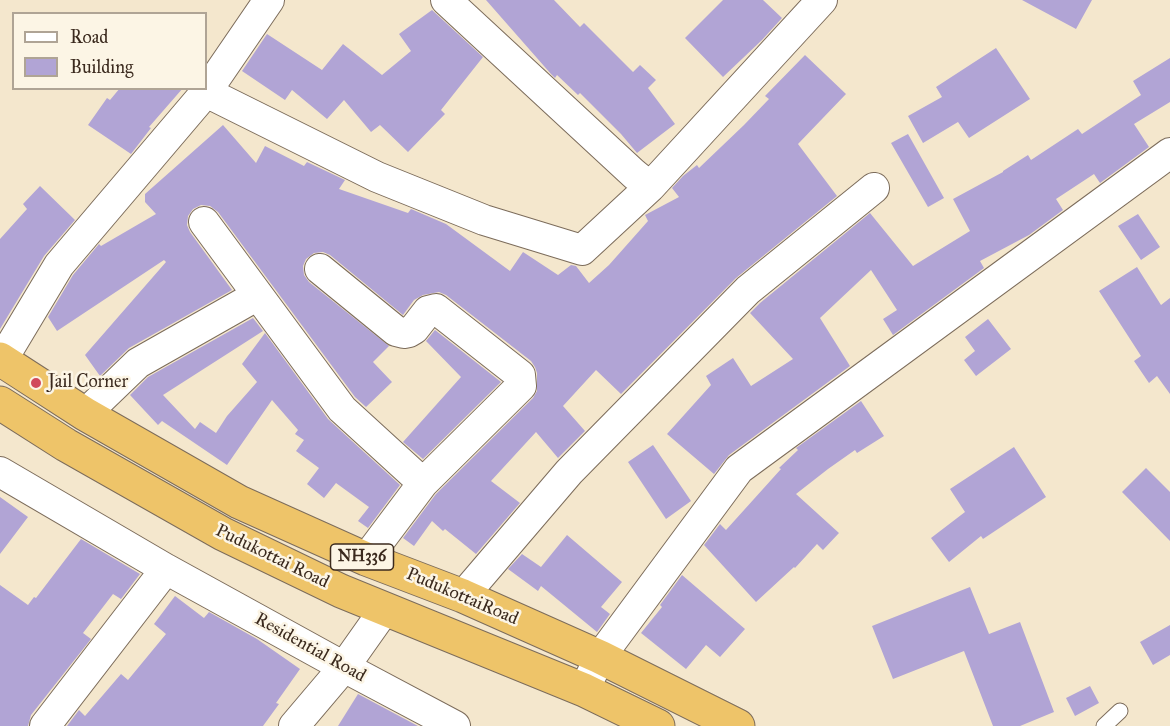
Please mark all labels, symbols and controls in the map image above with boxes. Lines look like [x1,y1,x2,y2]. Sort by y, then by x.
legend [12,12,207,90]
text: Road [70,26,108,48]
text: Building [70,56,133,78]
place label: Jail Corner [48,372,128,394]
marker: Jail Corner [29,376,43,390]
street label: Pudukottai Road [212,520,332,594]
road number: NH336 [330,544,394,570]
street label: PudukottaiRoad [403,564,521,630]
street label: Residential Road [251,609,369,687]

